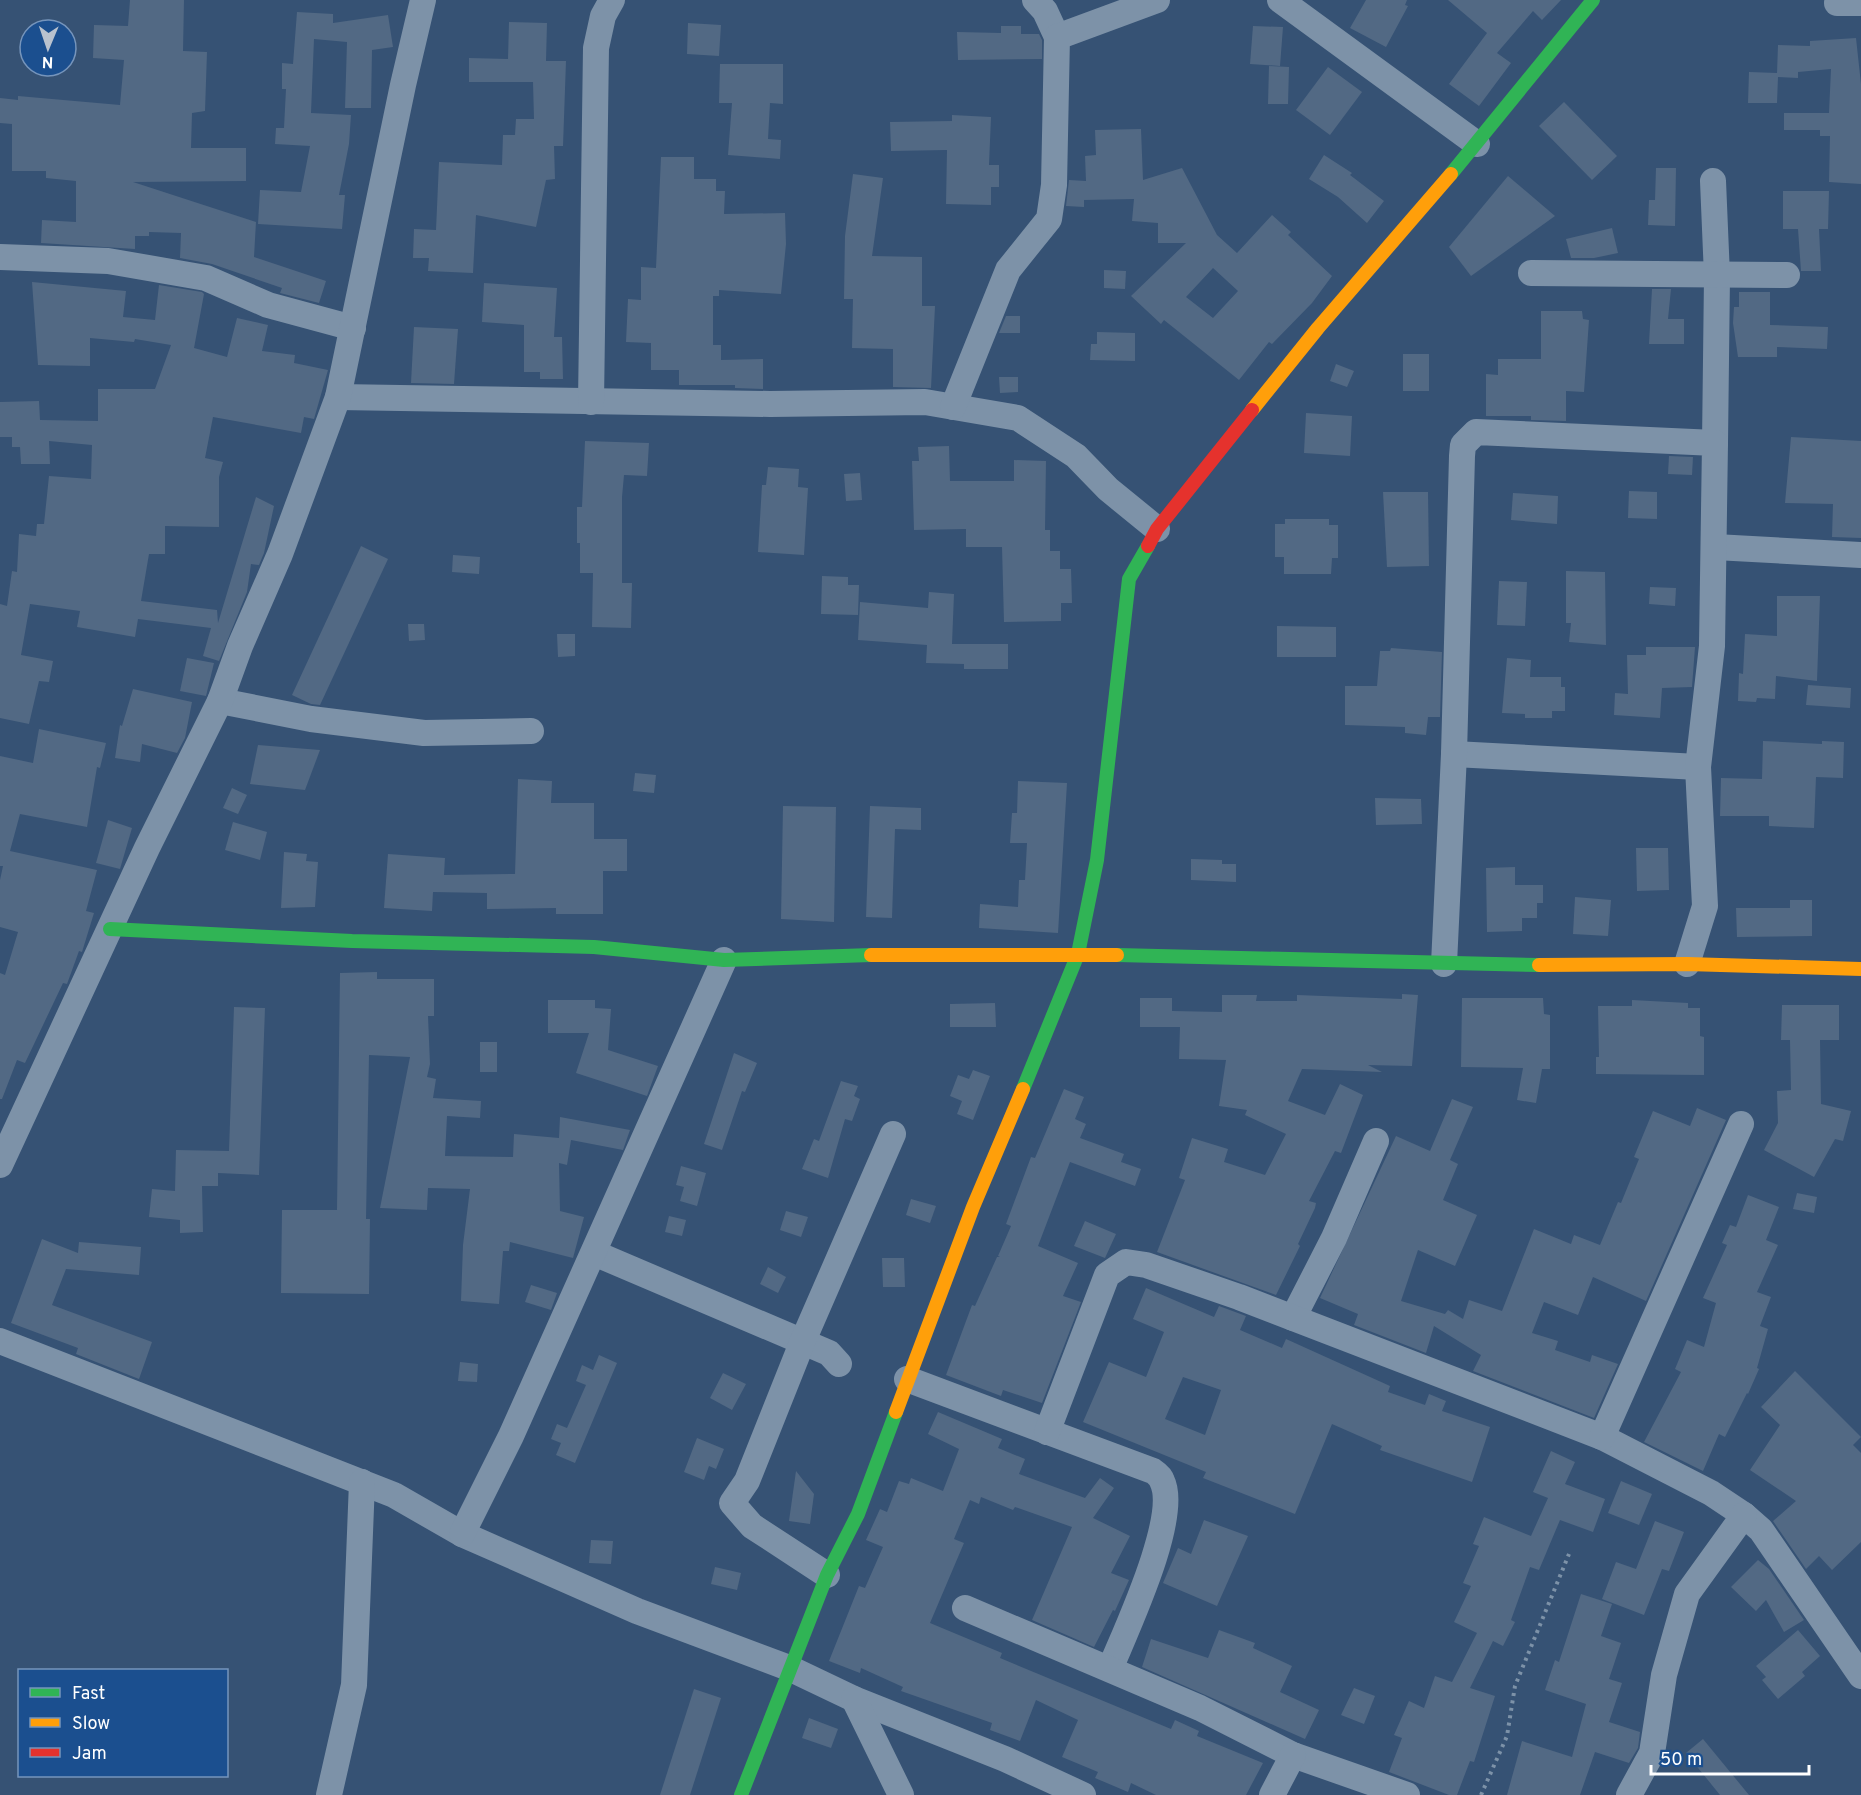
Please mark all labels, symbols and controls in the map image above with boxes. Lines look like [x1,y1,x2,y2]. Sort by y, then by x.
north arrow [18,18,78,78]
text: N [41,51,54,71]
legend [18,1669,228,1777]
text: Fast [72,1683,105,1706]
text: Slow [72,1713,110,1736]
scale bar [1651,1738,1808,1776]
text: Jam [72,1743,107,1766]
text: 50 m [1660,1749,1702,1772]

